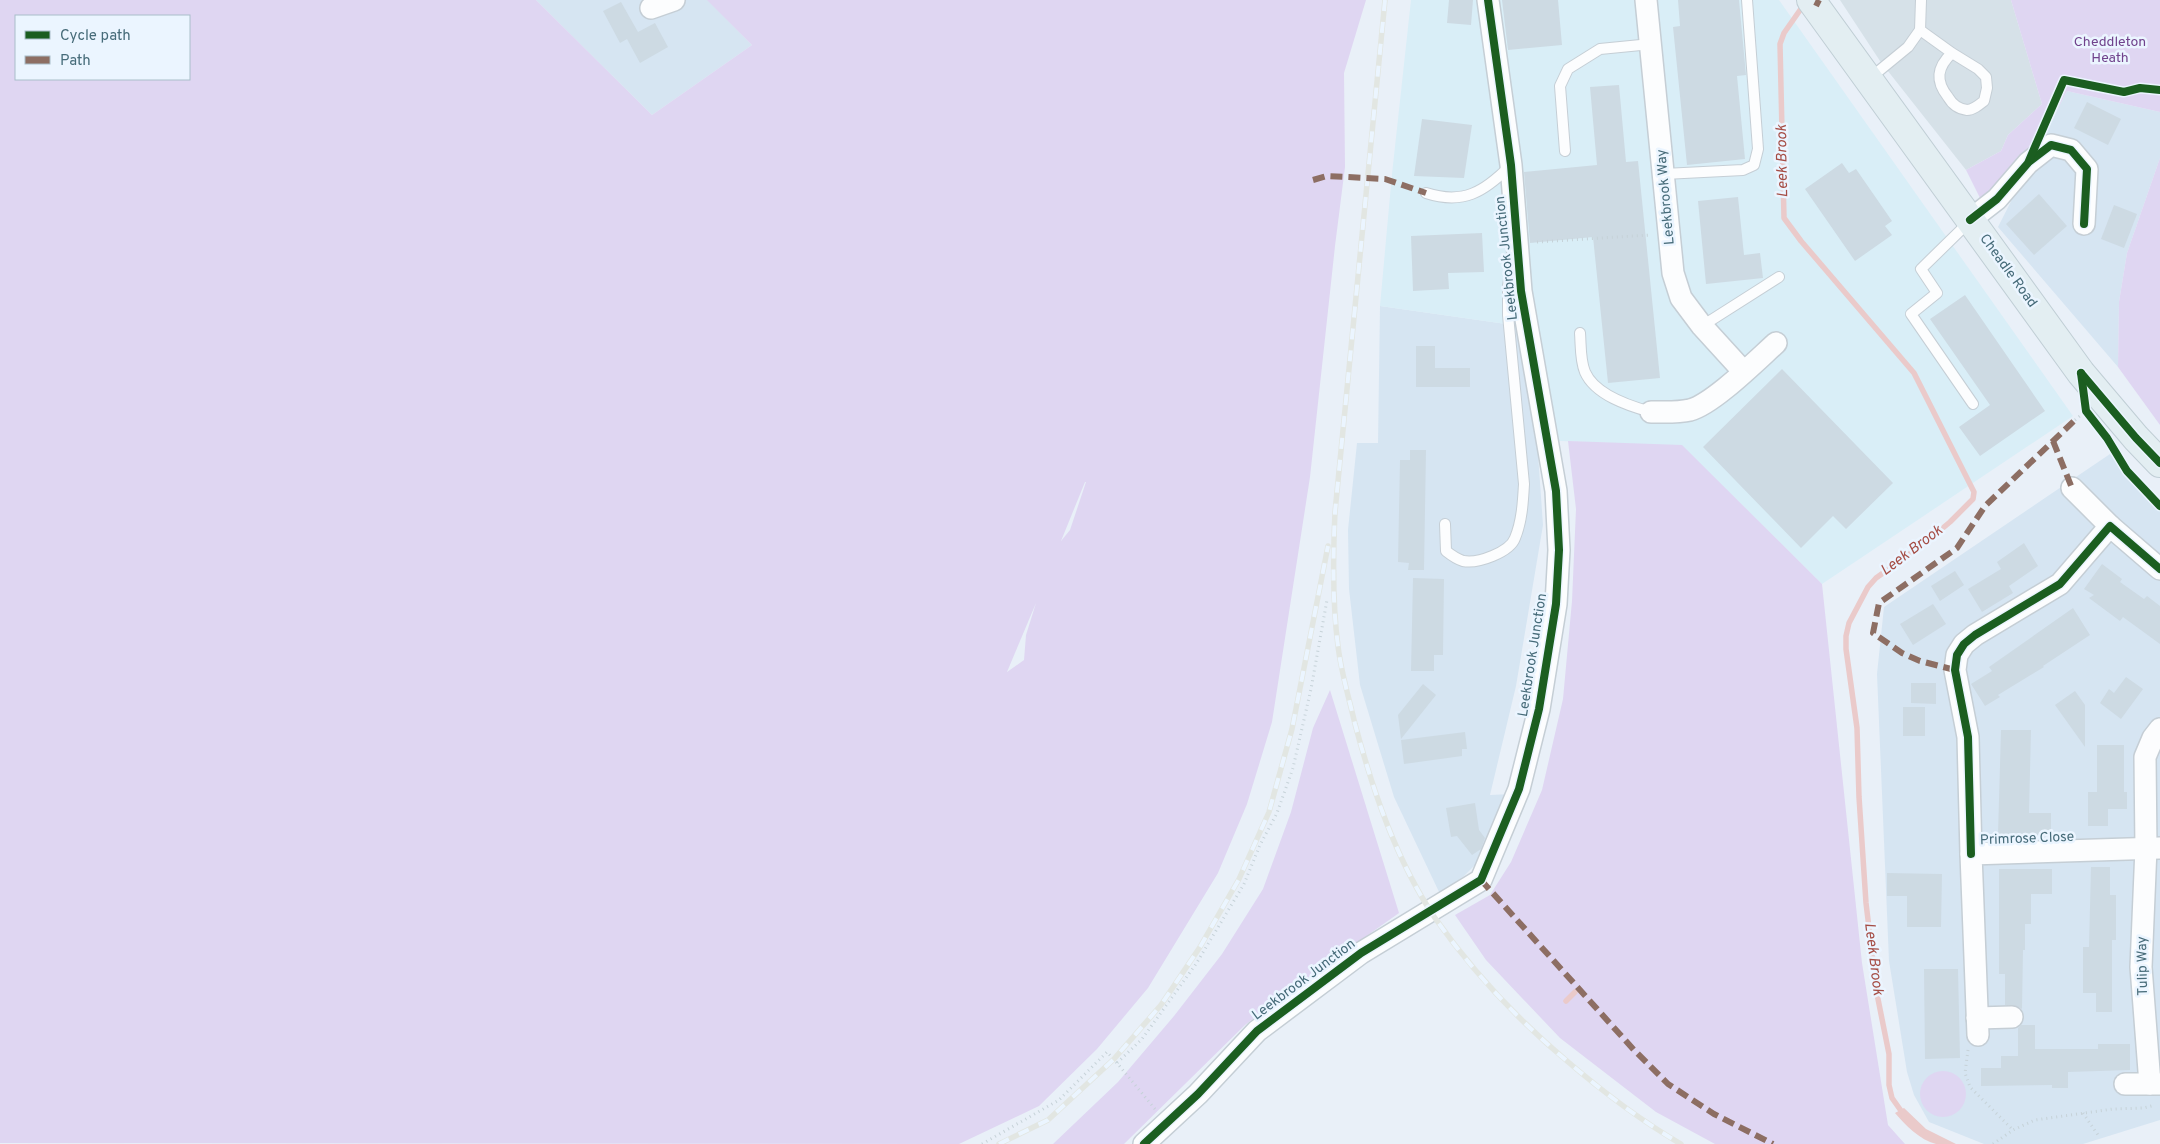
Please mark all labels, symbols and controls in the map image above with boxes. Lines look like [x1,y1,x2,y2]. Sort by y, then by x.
legend [15,15,190,80]
text: Cycle path [60,27,131,46]
park label: Cheddleton Heath [2074,34,2146,67]
text: Path [60,52,91,71]
water label: Leek Brook [1773,124,1793,198]
street label: Leekbrook Way [1653,148,1679,246]
street label: Leekbrook Junction [1492,195,1522,321]
street label: Cheadle Road [1976,231,2040,311]
water label: Leek Brook [1877,521,1947,581]
street label: Leekbrook Junction [1515,592,1551,718]
street label: Primrose Close [1980,829,2074,849]
water label: Leek Brook [1859,922,1887,997]
street label: Leekbrook Junction [1249,936,1359,1024]
street label: Tulip Way [2134,936,2152,996]

